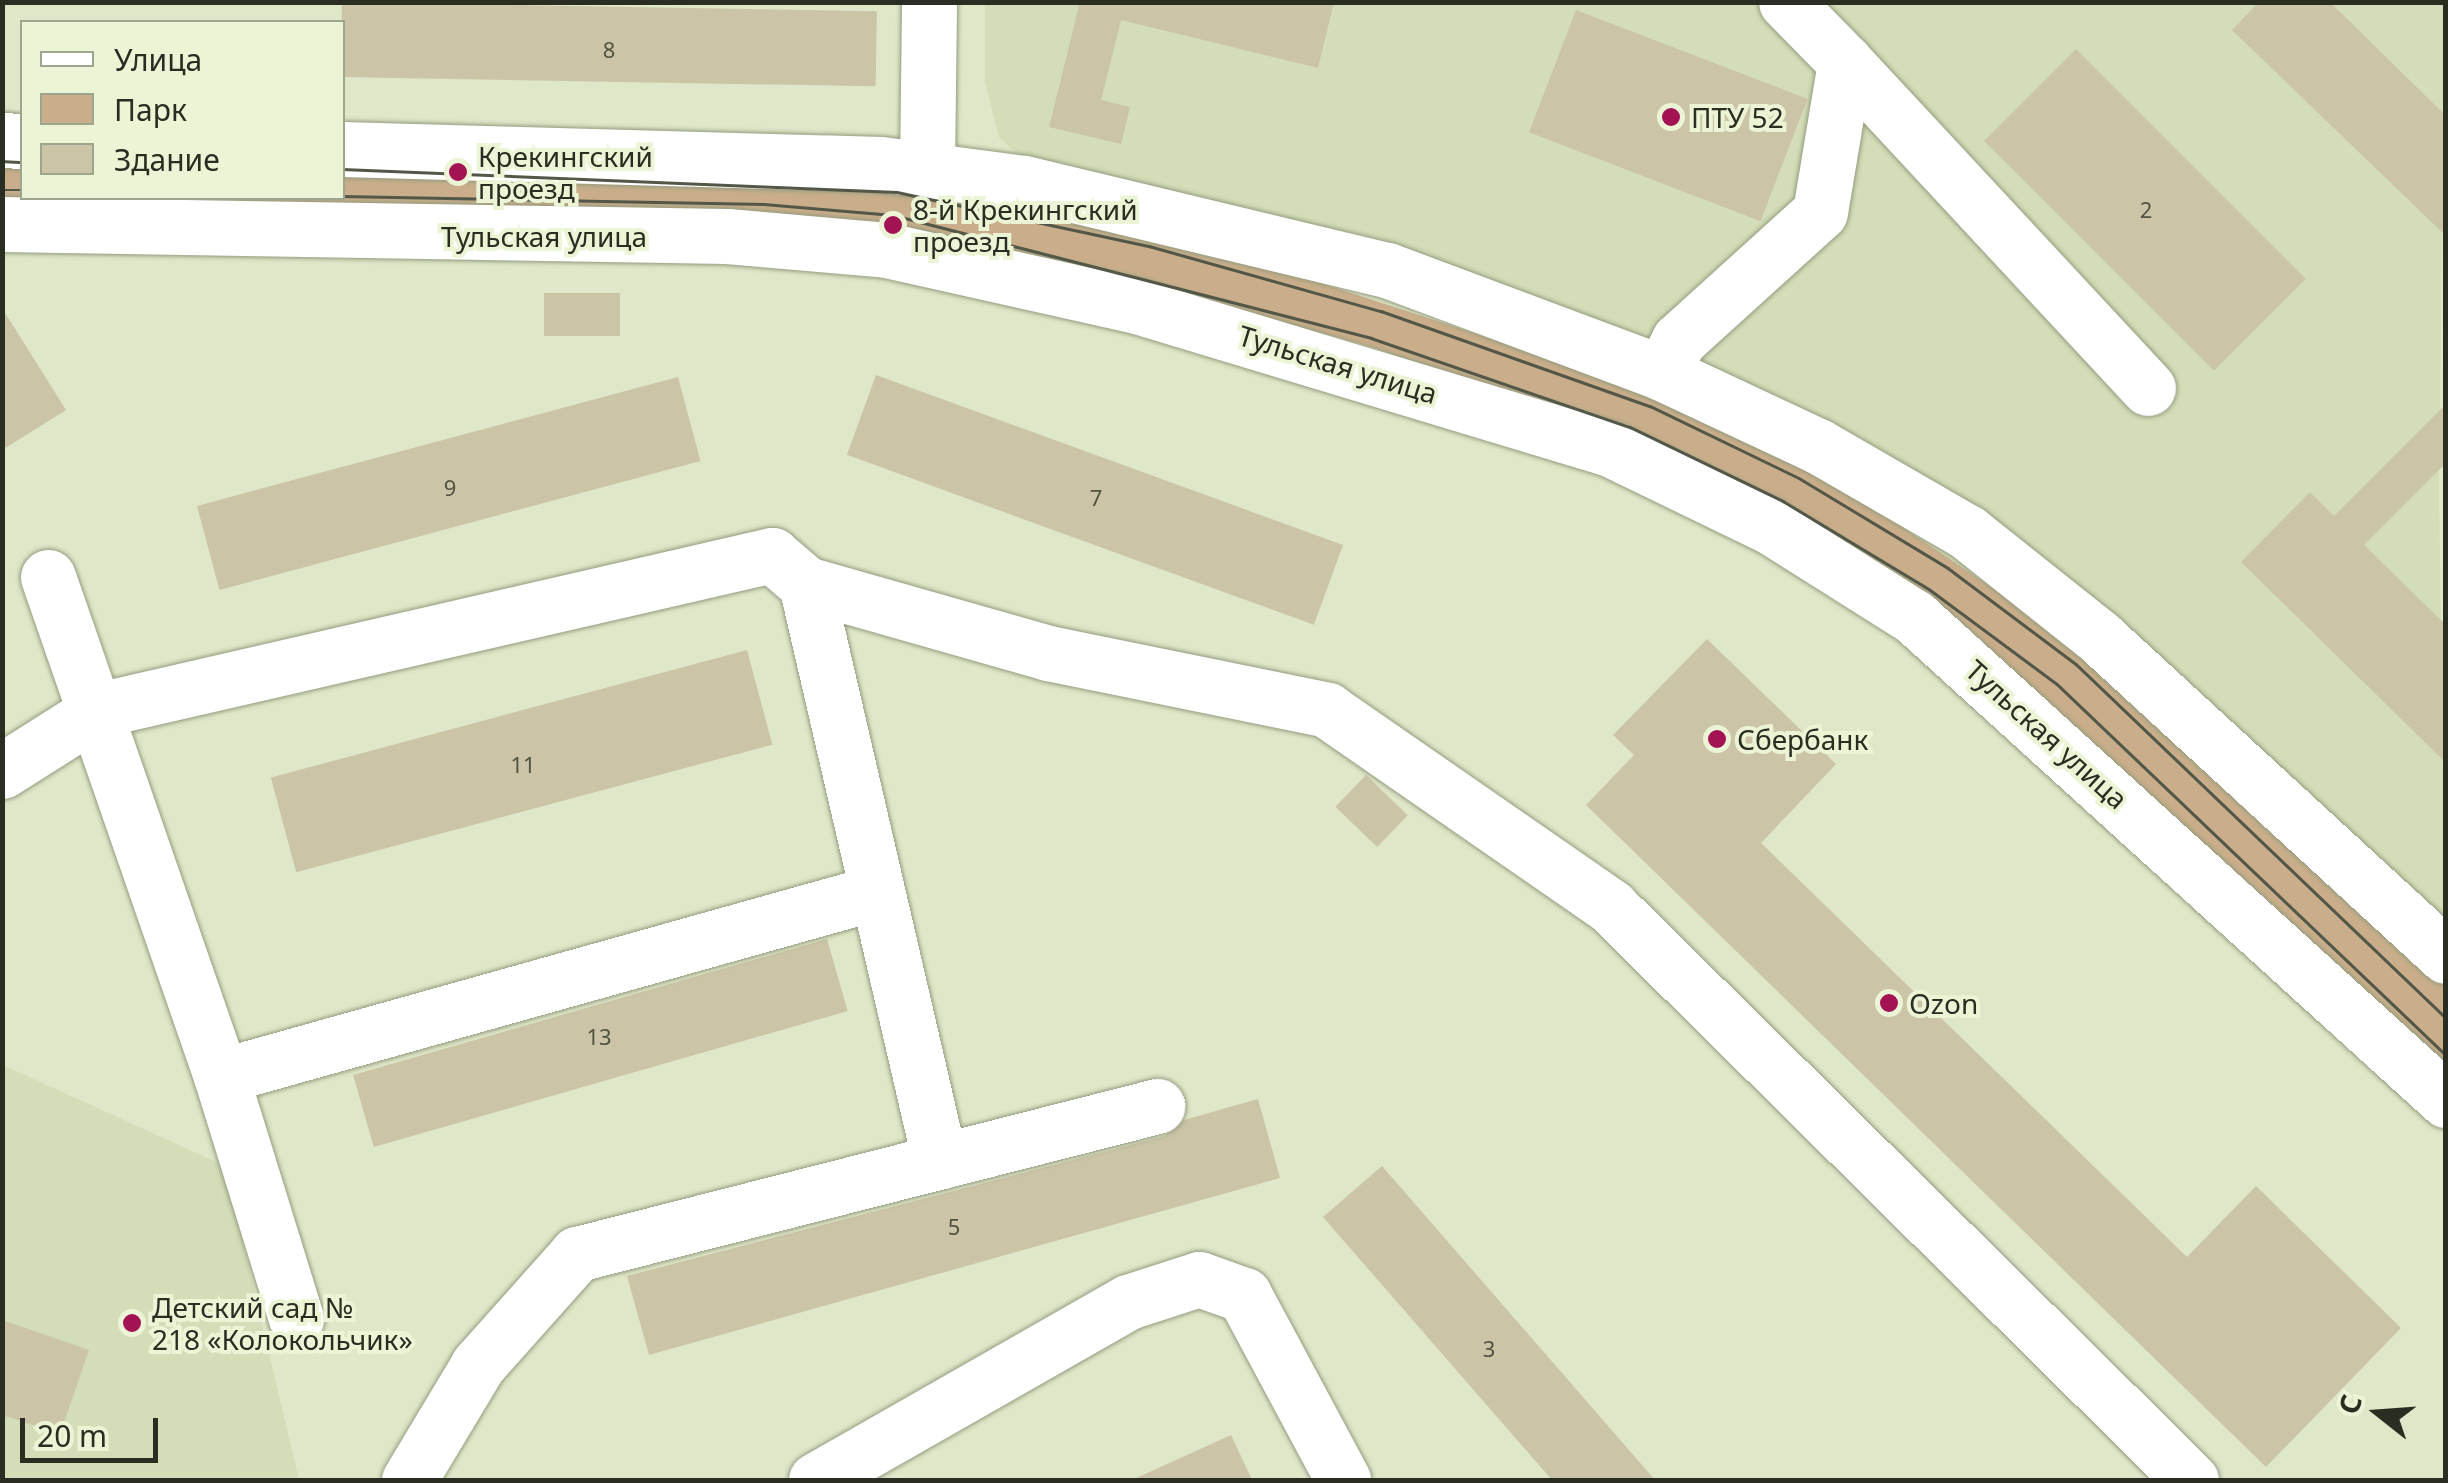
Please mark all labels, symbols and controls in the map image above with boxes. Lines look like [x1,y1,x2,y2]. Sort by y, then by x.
legend [20,20,345,200]
house number: 8 [603,37,615,63]
text: Улица [114,39,202,80]
text: Парк [114,89,187,130]
place label: ПТУ 52 [1691,100,1784,134]
marker: ПТУ 52 [1660,106,1682,128]
text: Здание [114,139,220,180]
place label: Крекингский проезд [478,139,653,205]
marker: Крекингский проезд [447,161,469,183]
place label: 8-й Крекингский проезд [913,192,1138,258]
house number: 2 [2140,197,2152,223]
marker: 8-й Крекингский проезд [882,214,904,236]
street label: Тульская улица [441,219,647,253]
street label: Тульская улица [1235,318,1441,410]
house number: 9 [444,475,456,501]
house number: 7 [1090,485,1102,511]
street label: Тульская улица [1959,653,2135,815]
place label: Сбербанк [1737,722,1868,756]
marker: Сбербанк [1706,728,1728,750]
house number: 11 [510,752,536,778]
place label: Ozon [1909,986,1978,1020]
marker: Ozon [1878,992,1900,1014]
house number: 13 [586,1024,612,1050]
house number: 5 [948,1214,960,1240]
place label: Детский сад № 218 «Колокольчик» [152,1290,413,1356]
marker: Детский сад № 218 «Колокольчик» [121,1312,143,1334]
house number: 3 [1483,1336,1495,1362]
north arrow [2328,1363,2428,1463]
text: С [2329,1390,2370,1418]
scale bar [25,1398,162,1460]
text: 20 m [37,1415,107,1456]

